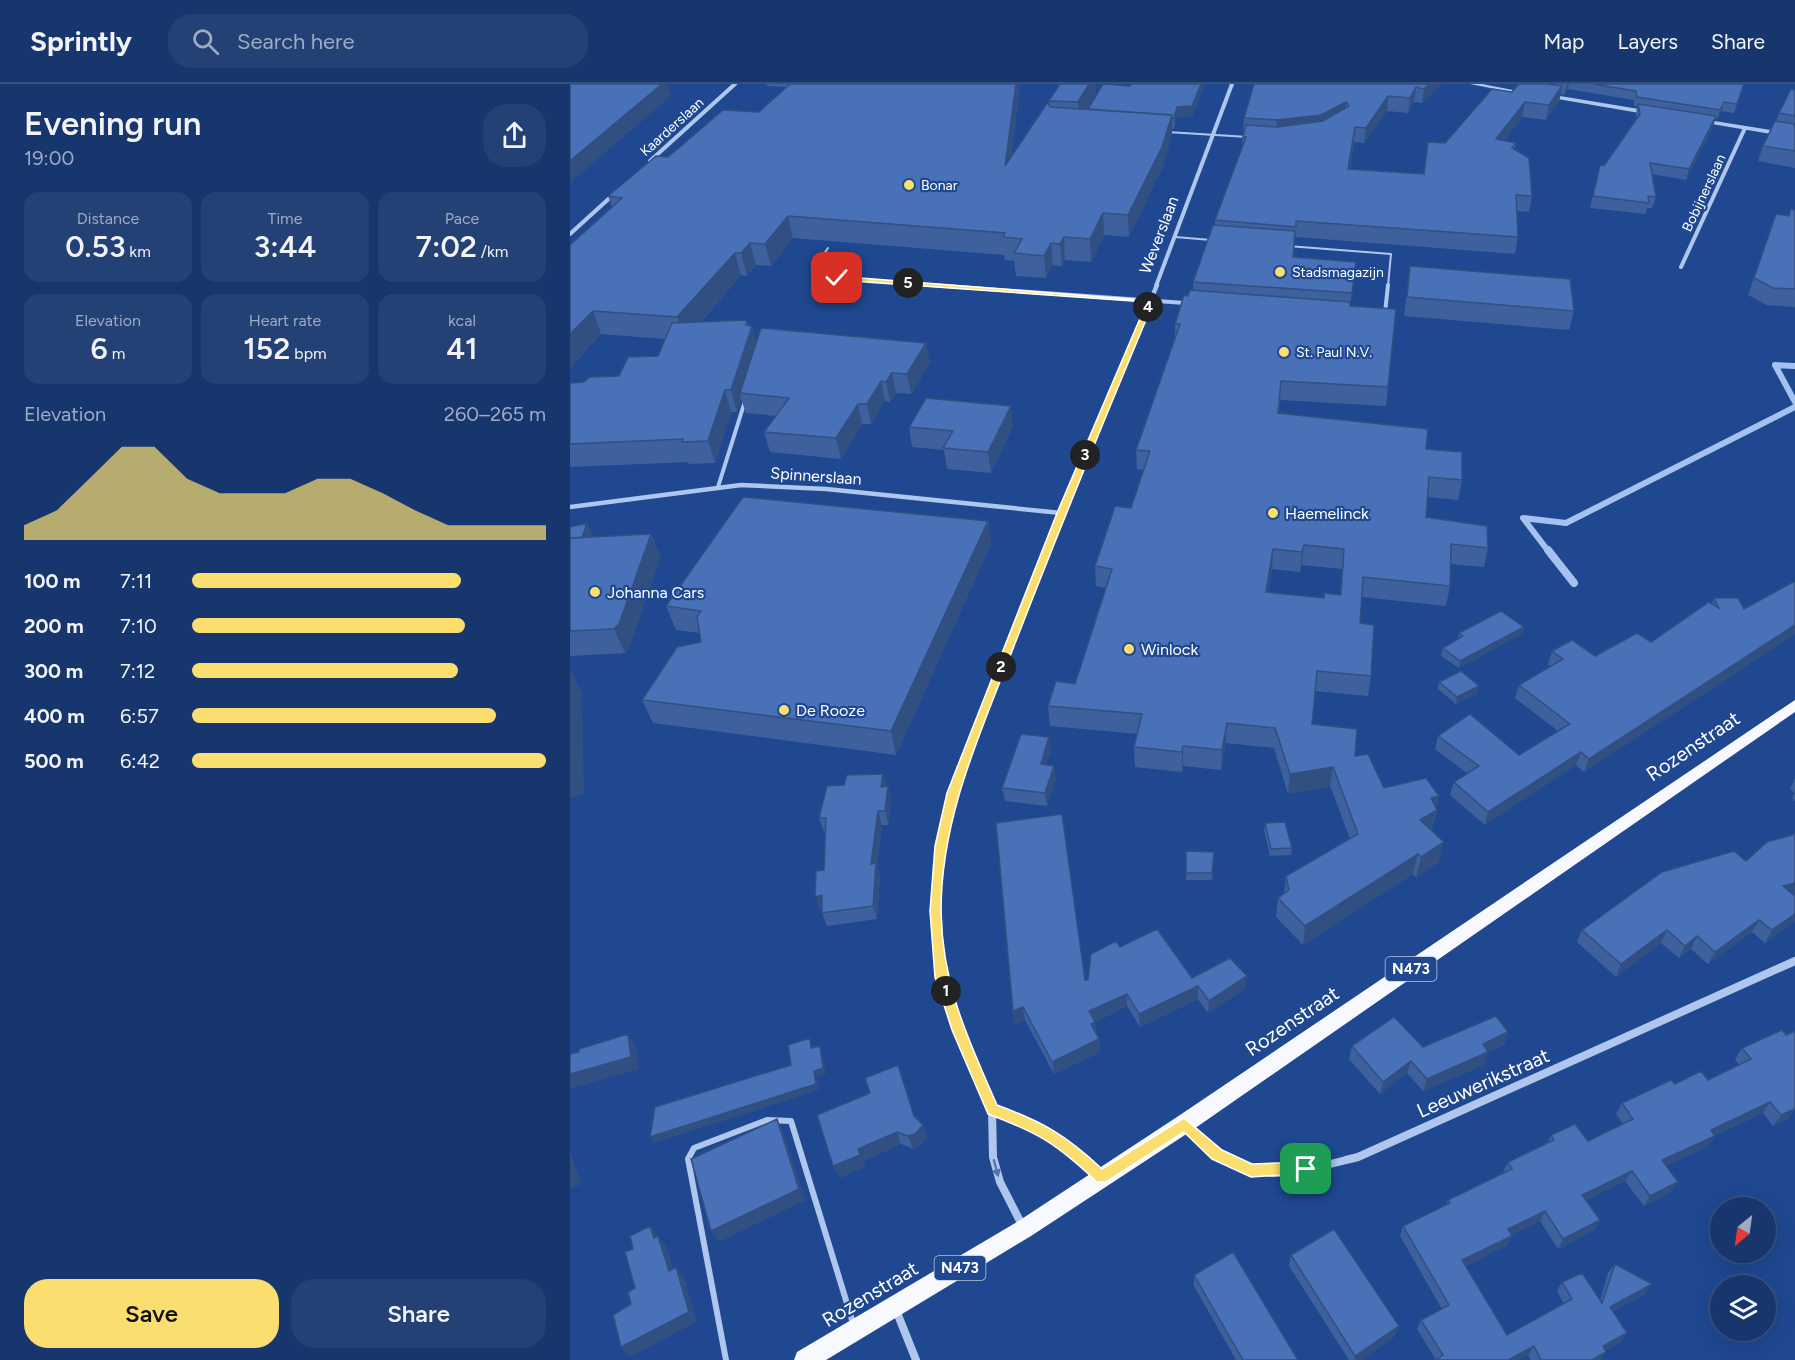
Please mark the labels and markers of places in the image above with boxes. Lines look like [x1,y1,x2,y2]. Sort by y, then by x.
place label: Bonar [921,177,958,194]
marker: Bonar [902,178,916,192]
pin [811,252,862,303]
place label: Stadsmagazijn [1292,264,1384,281]
marker: Stadsmagazijn [1273,265,1287,279]
pin: 5 [893,268,923,298]
pin: 4 [1133,292,1163,322]
place label: St. Paul N.V. [1296,344,1372,361]
marker: St. Paul N.V. [1277,345,1291,359]
pin: 3 [1070,440,1100,470]
place label: Haemelinck [1285,504,1369,523]
marker: Haemelinck [1266,506,1280,520]
place label: Johanna Cars [607,583,704,602]
marker: Johanna Cars [588,585,602,599]
place label: Winlock [1141,640,1198,659]
marker: Winlock [1122,642,1136,656]
pin: 2 [986,652,1016,682]
place label: De Rooze [796,701,865,720]
marker: De Rooze [777,703,791,717]
pin: 1 [931,976,961,1006]
pin [1280,1143,1331,1194]

